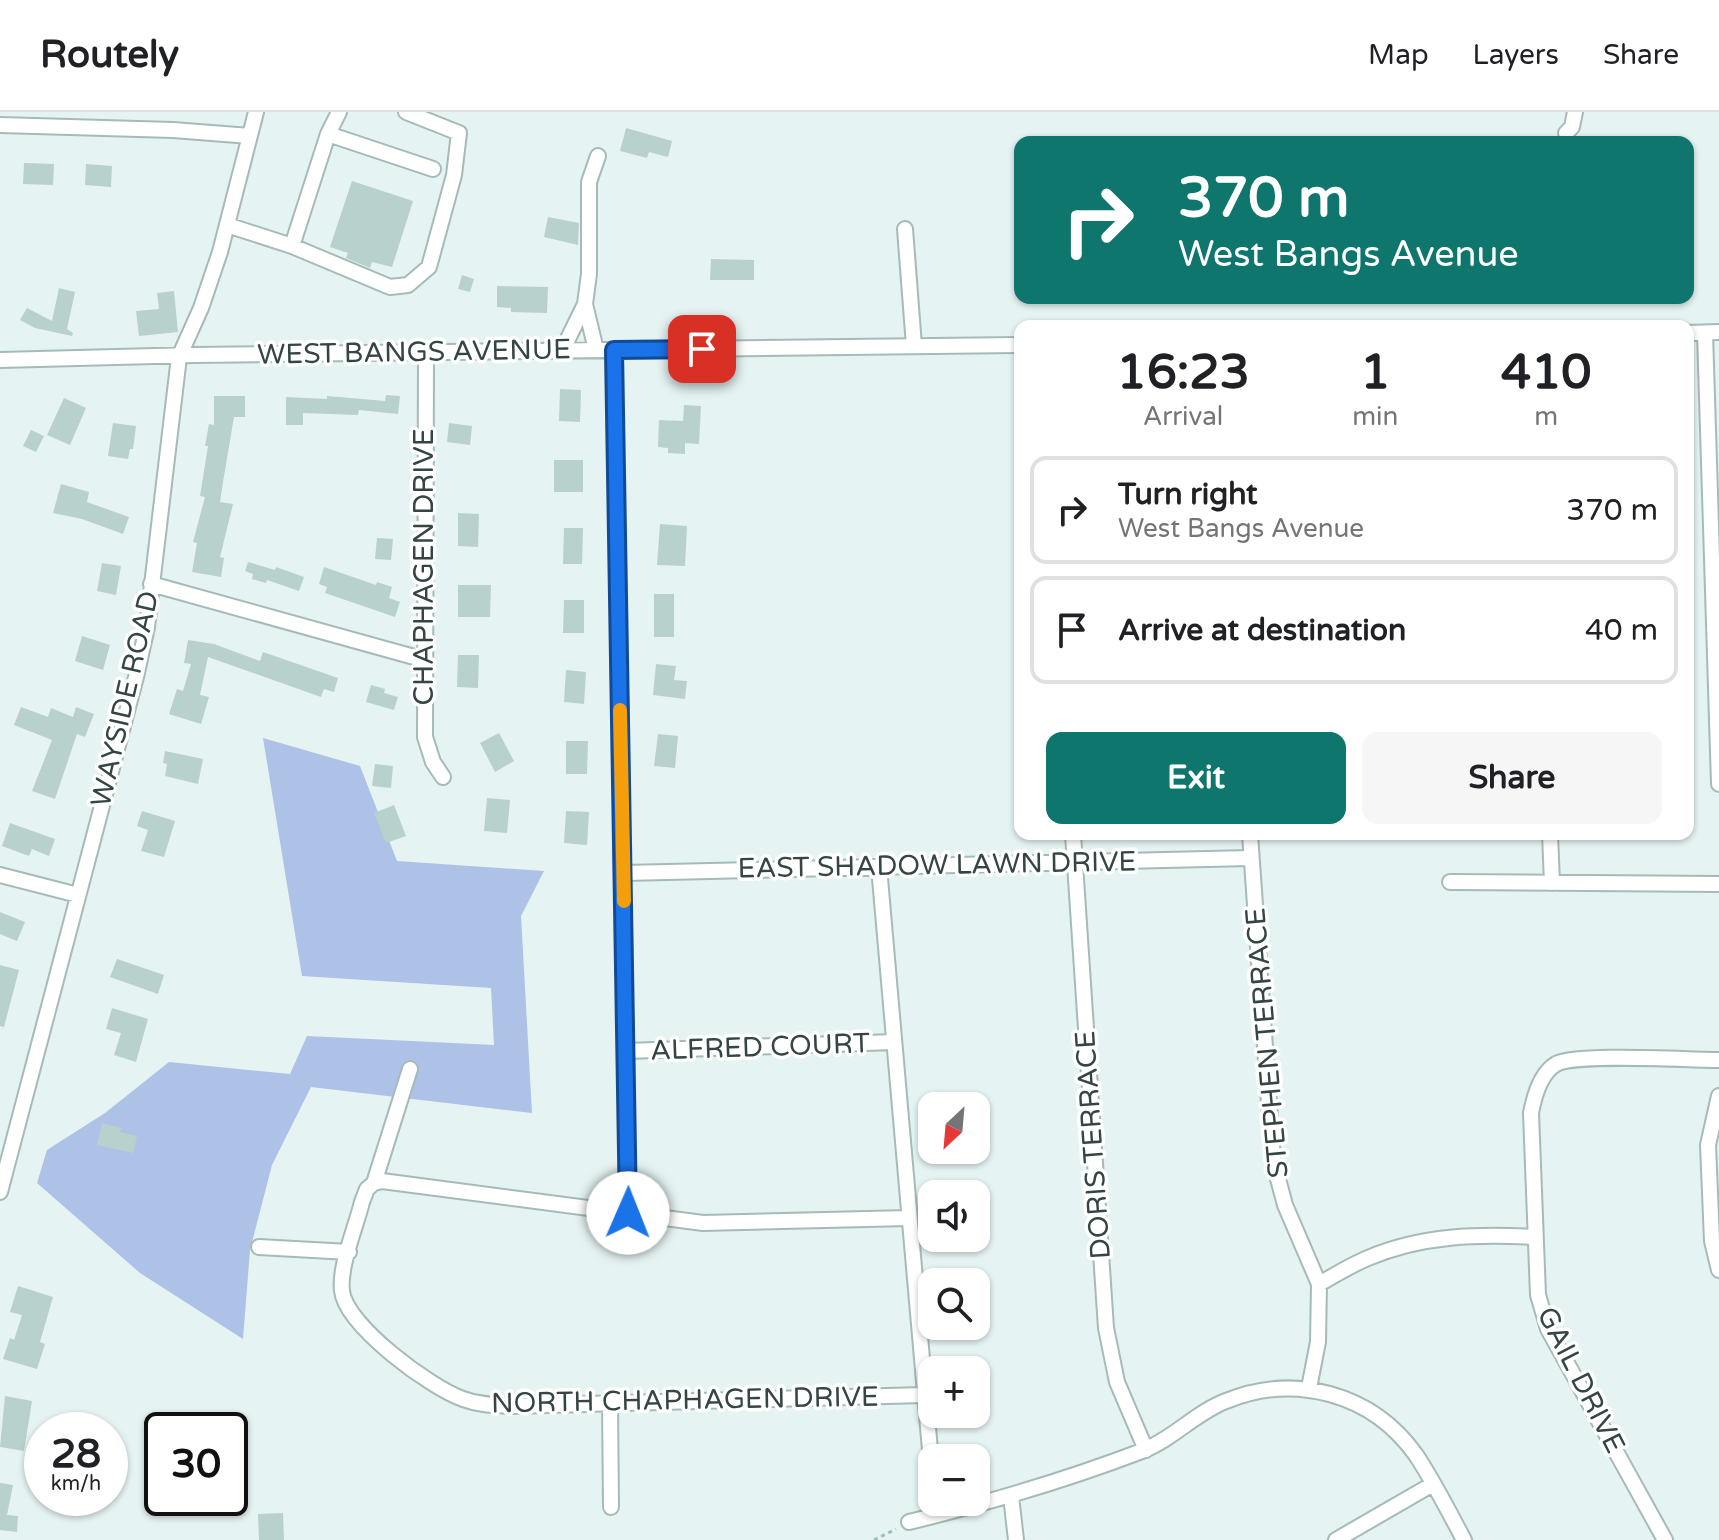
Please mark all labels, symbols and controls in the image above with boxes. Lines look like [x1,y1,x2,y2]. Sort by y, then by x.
text: Routely [40,32,179,78]
text: Map [1368,38,1429,72]
text: Layers [1473,38,1559,72]
text: Share [1603,38,1679,72]
text: 370 m [1178,165,1349,232]
icon: right [1046,168,1150,272]
text: West Bangs Avenue [1178,233,1519,276]
pin [668,315,736,383]
icon: arrive [680,327,724,371]
street label: WEST BANGS AVENUE [257,332,571,372]
text: 16:23 [1117,344,1250,402]
text: 1 [1360,344,1390,402]
text: 410 [1501,344,1591,402]
text: Arrival [1143,401,1223,432]
text: min [1352,401,1398,432]
text: m [1534,401,1558,432]
street label: CHAPHAGEN DRIVE [407,428,441,706]
text: Turn right [1118,476,1258,513]
icon: right [1050,488,1094,532]
text: 370 m [1566,492,1658,529]
text: West Bangs Avenue [1118,513,1364,544]
street label: WAYSIDE ROAD [84,588,166,810]
icon: arrive [1050,608,1094,652]
text: Arrive at destination [1118,612,1406,649]
text: 40 m [1585,612,1658,649]
button: Exit [1046,732,1346,824]
button: Share [1362,732,1662,824]
street label: EAST SHADOW LAWN DRIVE [737,845,1137,885]
street label: STEPHEN TERRACE [1238,906,1296,1180]
street label: ALFRED COURT [649,1026,871,1068]
street label: DORIS TERRACE [1068,1030,1118,1260]
north arrow [918,1092,990,1164]
map controls [918,1092,990,1516]
position arrow [586,1171,670,1255]
button: sound [918,1180,990,1252]
button: search [918,1268,990,1340]
street label: GAIL DRIVE [1530,1301,1632,1459]
button: + [918,1356,990,1428]
street label: NORTH CHAPHAGEN DRIVE [491,1380,879,1420]
speed limit sign: 30 [144,1412,248,1516]
text: 28 [51,1430,101,1478]
button: − [918,1444,990,1516]
text: km/h [51,1472,101,1496]

